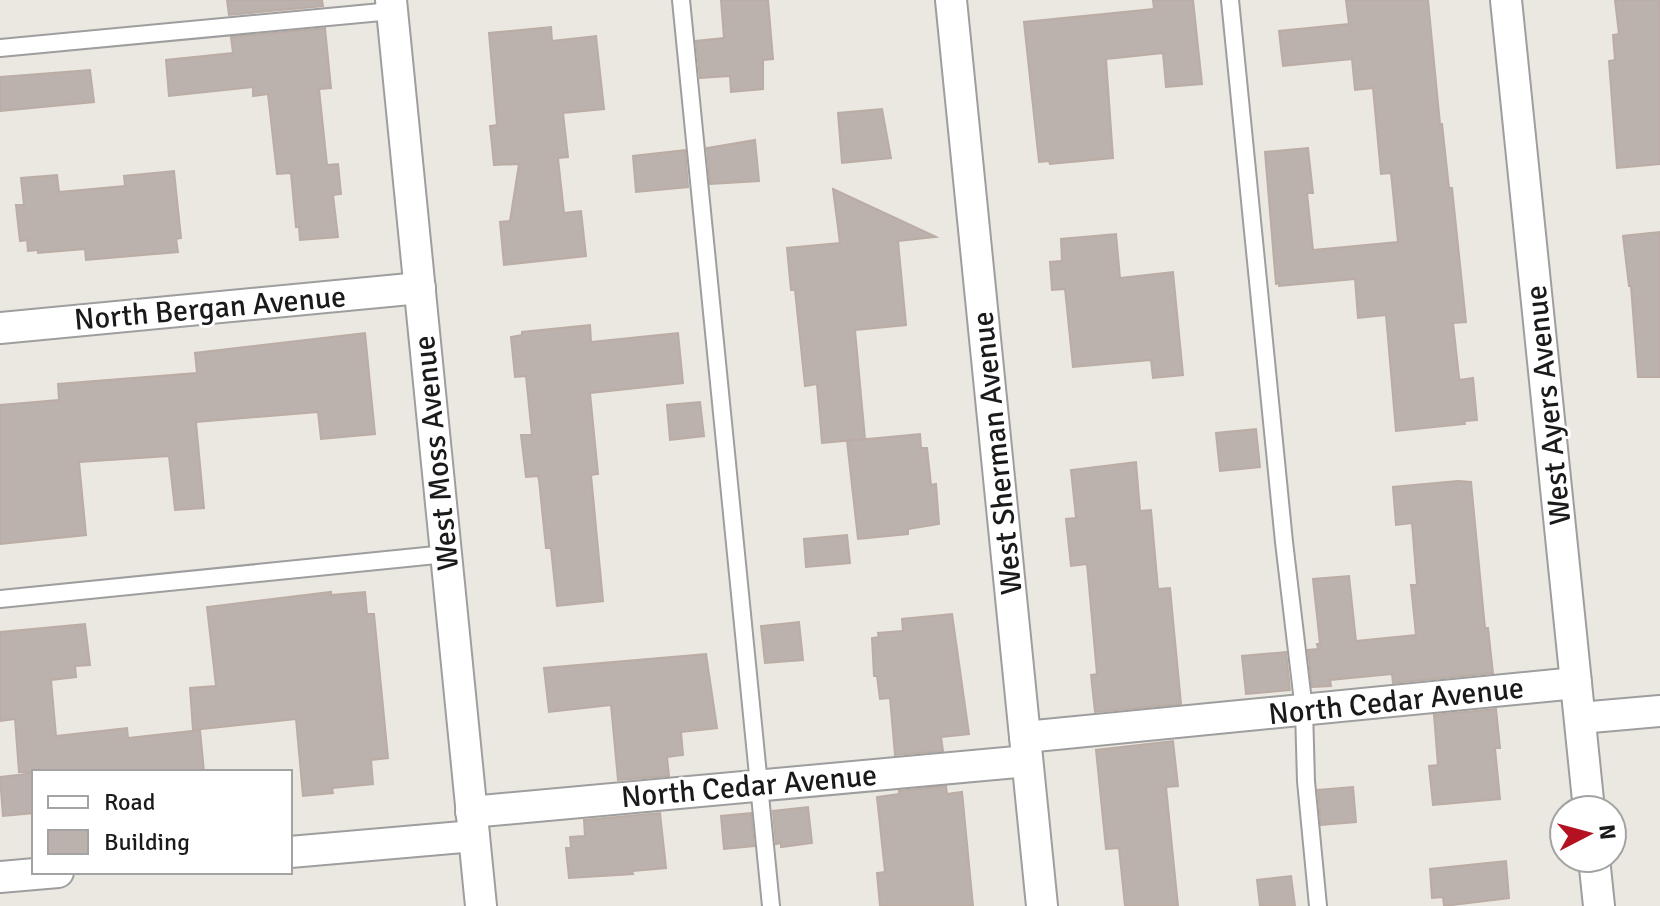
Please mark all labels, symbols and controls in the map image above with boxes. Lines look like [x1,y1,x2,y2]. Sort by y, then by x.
street label: North Bergan Avenue [73,278,348,339]
street label: West Ayers Avenue [1518,283,1579,527]
street label: West Sherman Avenue [964,310,1031,596]
street label: West Moss Avenue [406,334,467,572]
street label: North Cedar Avenue [1267,670,1526,733]
street label: North Cedar Avenue [620,757,878,816]
legend [32,770,292,874]
text: Road [104,787,155,817]
north arrow [1548,794,1628,874]
text: N [1593,823,1622,841]
text: Building [104,827,190,857]

